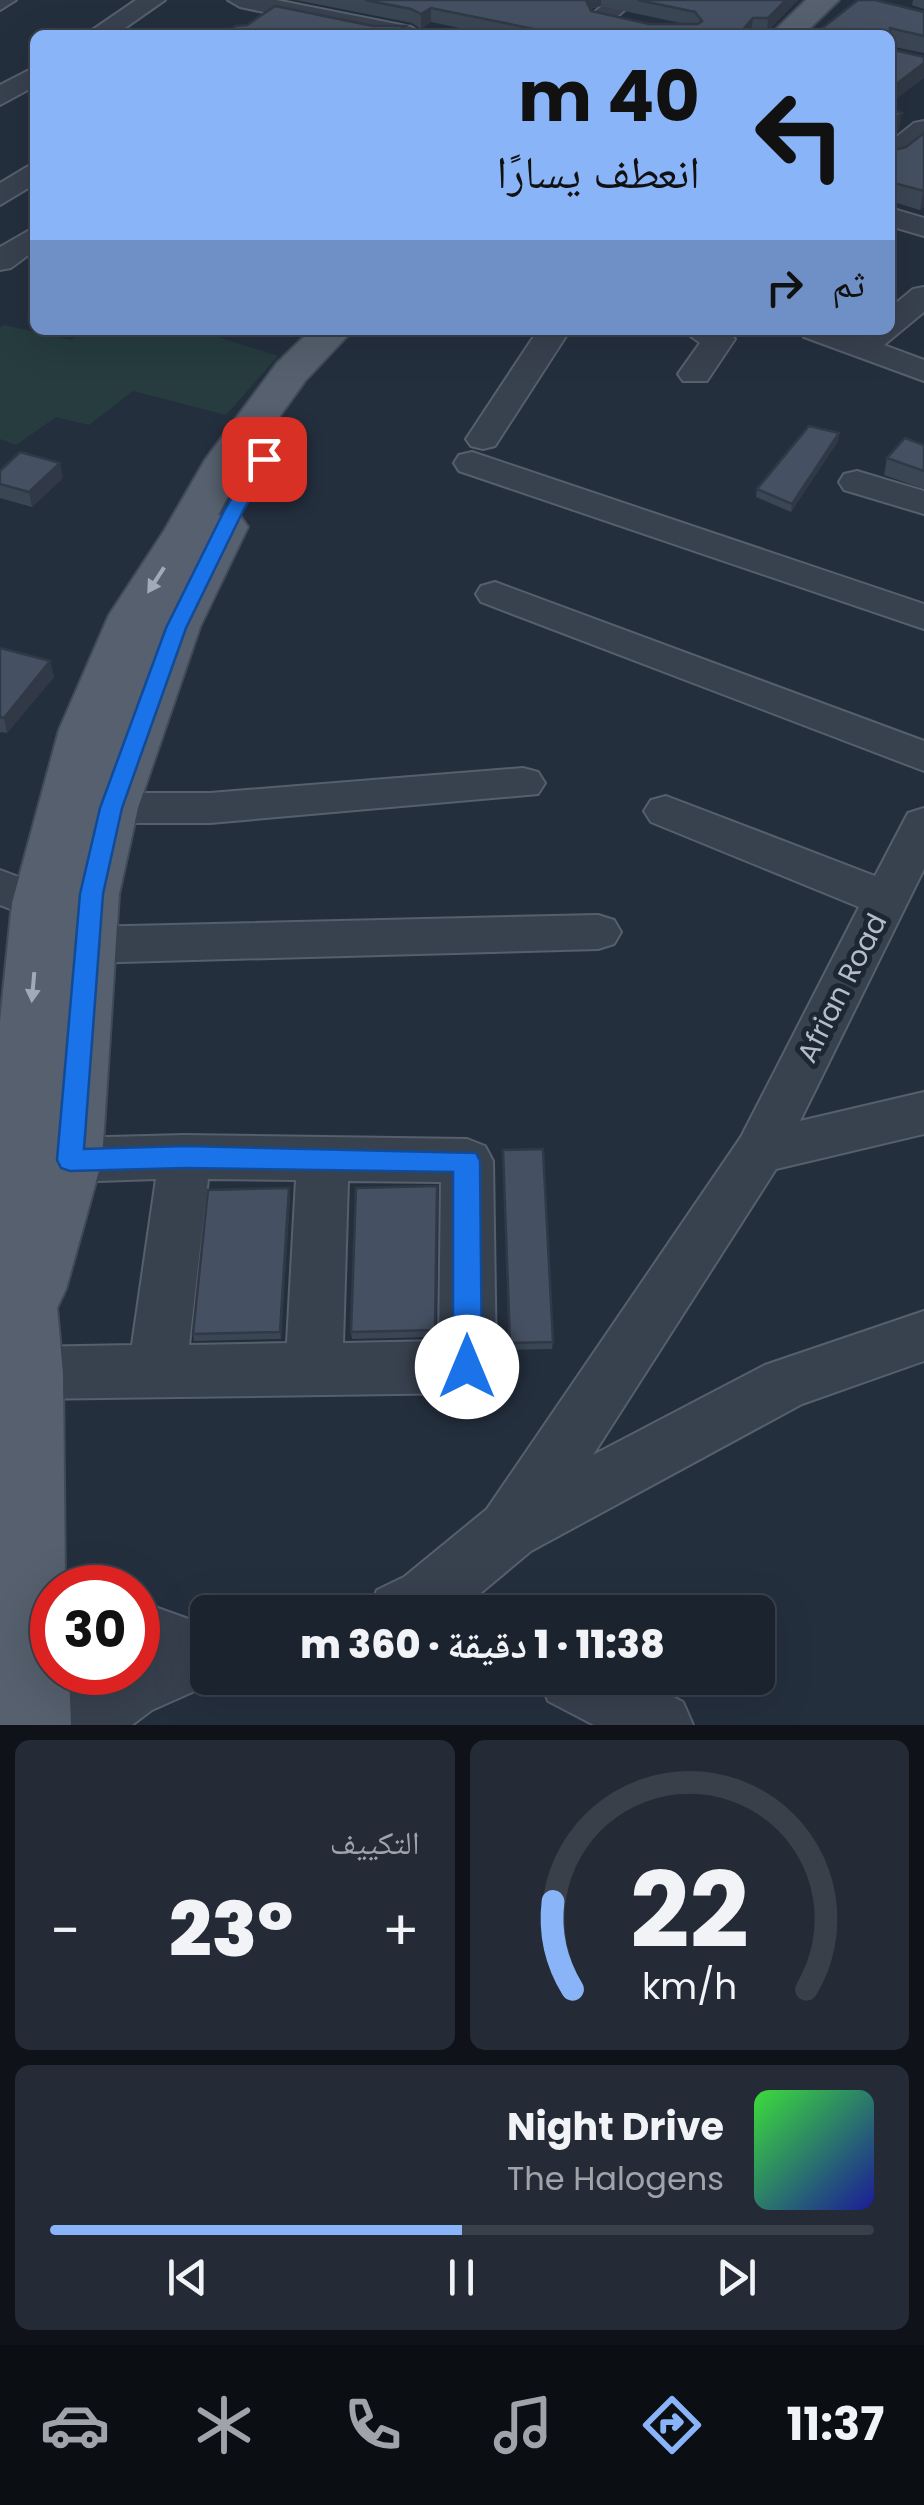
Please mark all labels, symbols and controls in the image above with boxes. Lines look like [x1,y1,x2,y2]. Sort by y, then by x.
text: 40 m [518,47,700,146]
icon: left [735,70,865,200]
text: انعطف يسارًا [496,141,700,204]
text: ثم [832,257,865,310]
icon: right [757,260,812,315]
pin [222,417,307,502]
icon: arrive [237,432,292,487]
one-way arrow [147,566,165,594]
street label: Afrian Road [788,907,896,1069]
one-way arrow [24,972,40,1004]
position arrow [415,1315,519,1419]
speed limit sign: 30 [30,1565,160,1695]
text: 11:38 · 1 دقيقة · 360 m [300,1618,665,1671]
text: التكييف [330,1820,420,1865]
text: 22 [630,1838,749,1983]
text: 23° [169,1877,293,1982]
text: − [50,1892,80,1969]
text: + [382,1892,419,1969]
text: km/h [642,1961,737,2012]
text: Night Drive [507,2100,724,2153]
text: The Halogens [507,2156,724,2201]
icon: previous [160,2250,215,2305]
icon: pause [434,2250,489,2305]
icon: next [709,2250,764,2305]
icon: car [40,2390,110,2460]
icon: climate [189,2390,259,2460]
icon: phone [338,2390,408,2460]
icon: music [488,2390,558,2460]
icon: directions [637,2390,707,2460]
text: 11:37 [786,2393,884,2456]

